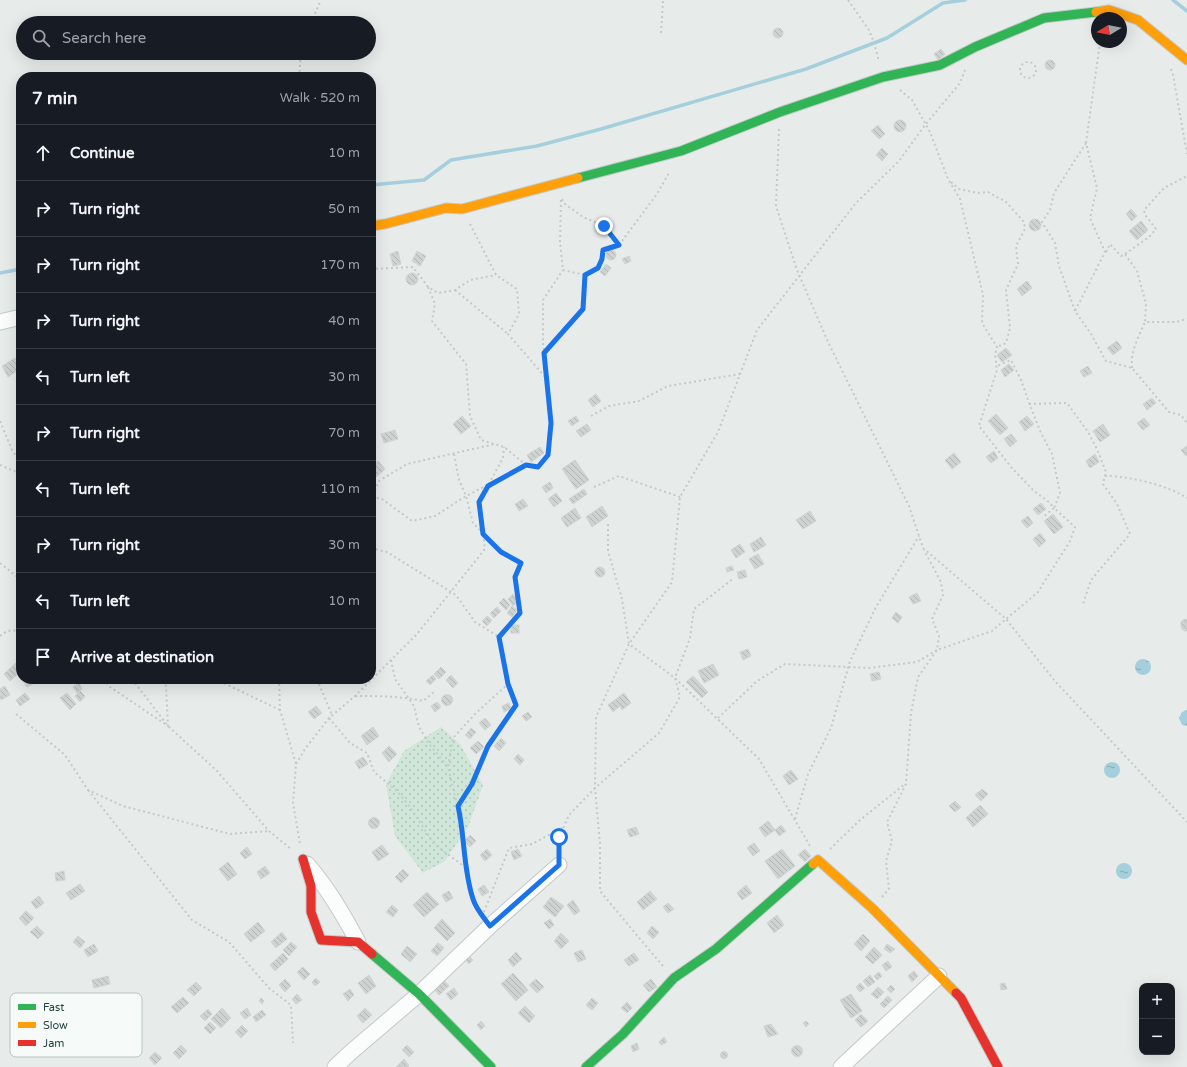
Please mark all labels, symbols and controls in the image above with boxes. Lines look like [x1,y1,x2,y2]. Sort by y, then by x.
north arrow [1091,12,1127,48]
search box [16,16,376,60]
icon: search [30,27,52,49]
text: Search here [62,29,146,47]
text: 7 min [32,88,77,109]
text: Walk · 520 m [280,90,360,106]
icon: ahead [32,142,54,164]
text: Continue [70,144,134,162]
text: 10 m [328,145,360,161]
icon: right [32,198,54,220]
text: Turn right [70,200,140,218]
text: 50 m [328,201,360,217]
route end [595,217,613,235]
icon: right [32,254,54,276]
text: Turn right [70,256,140,274]
text: 170 m [320,257,360,273]
icon: right [32,310,54,332]
text: Turn right [70,312,140,330]
text: 40 m [328,313,360,329]
icon: left [32,366,54,388]
text: Turn left [70,368,130,386]
text: 30 m [328,369,360,385]
icon: right [32,422,54,444]
text: Turn right [70,424,140,442]
text: 70 m [328,425,360,441]
icon: left [32,478,54,500]
text: Turn left [70,480,130,498]
text: 110 m [320,481,360,497]
icon: right [32,534,54,556]
text: Turn right [70,536,140,554]
text: 30 m [328,537,360,553]
icon: left [32,590,54,612]
text: Turn left [70,592,130,610]
text: 10 m [328,593,360,609]
icon: arrive [32,646,54,668]
text: Arrive at destination [70,648,214,666]
route start [550,828,568,846]
map controls [1139,983,1175,1055]
button: + [1139,983,1175,1019]
legend [10,993,142,1057]
text: Fast [43,1001,64,1014]
text: Slow [43,1019,68,1032]
button: − [1139,1019,1175,1055]
text: Jam [43,1037,64,1050]

